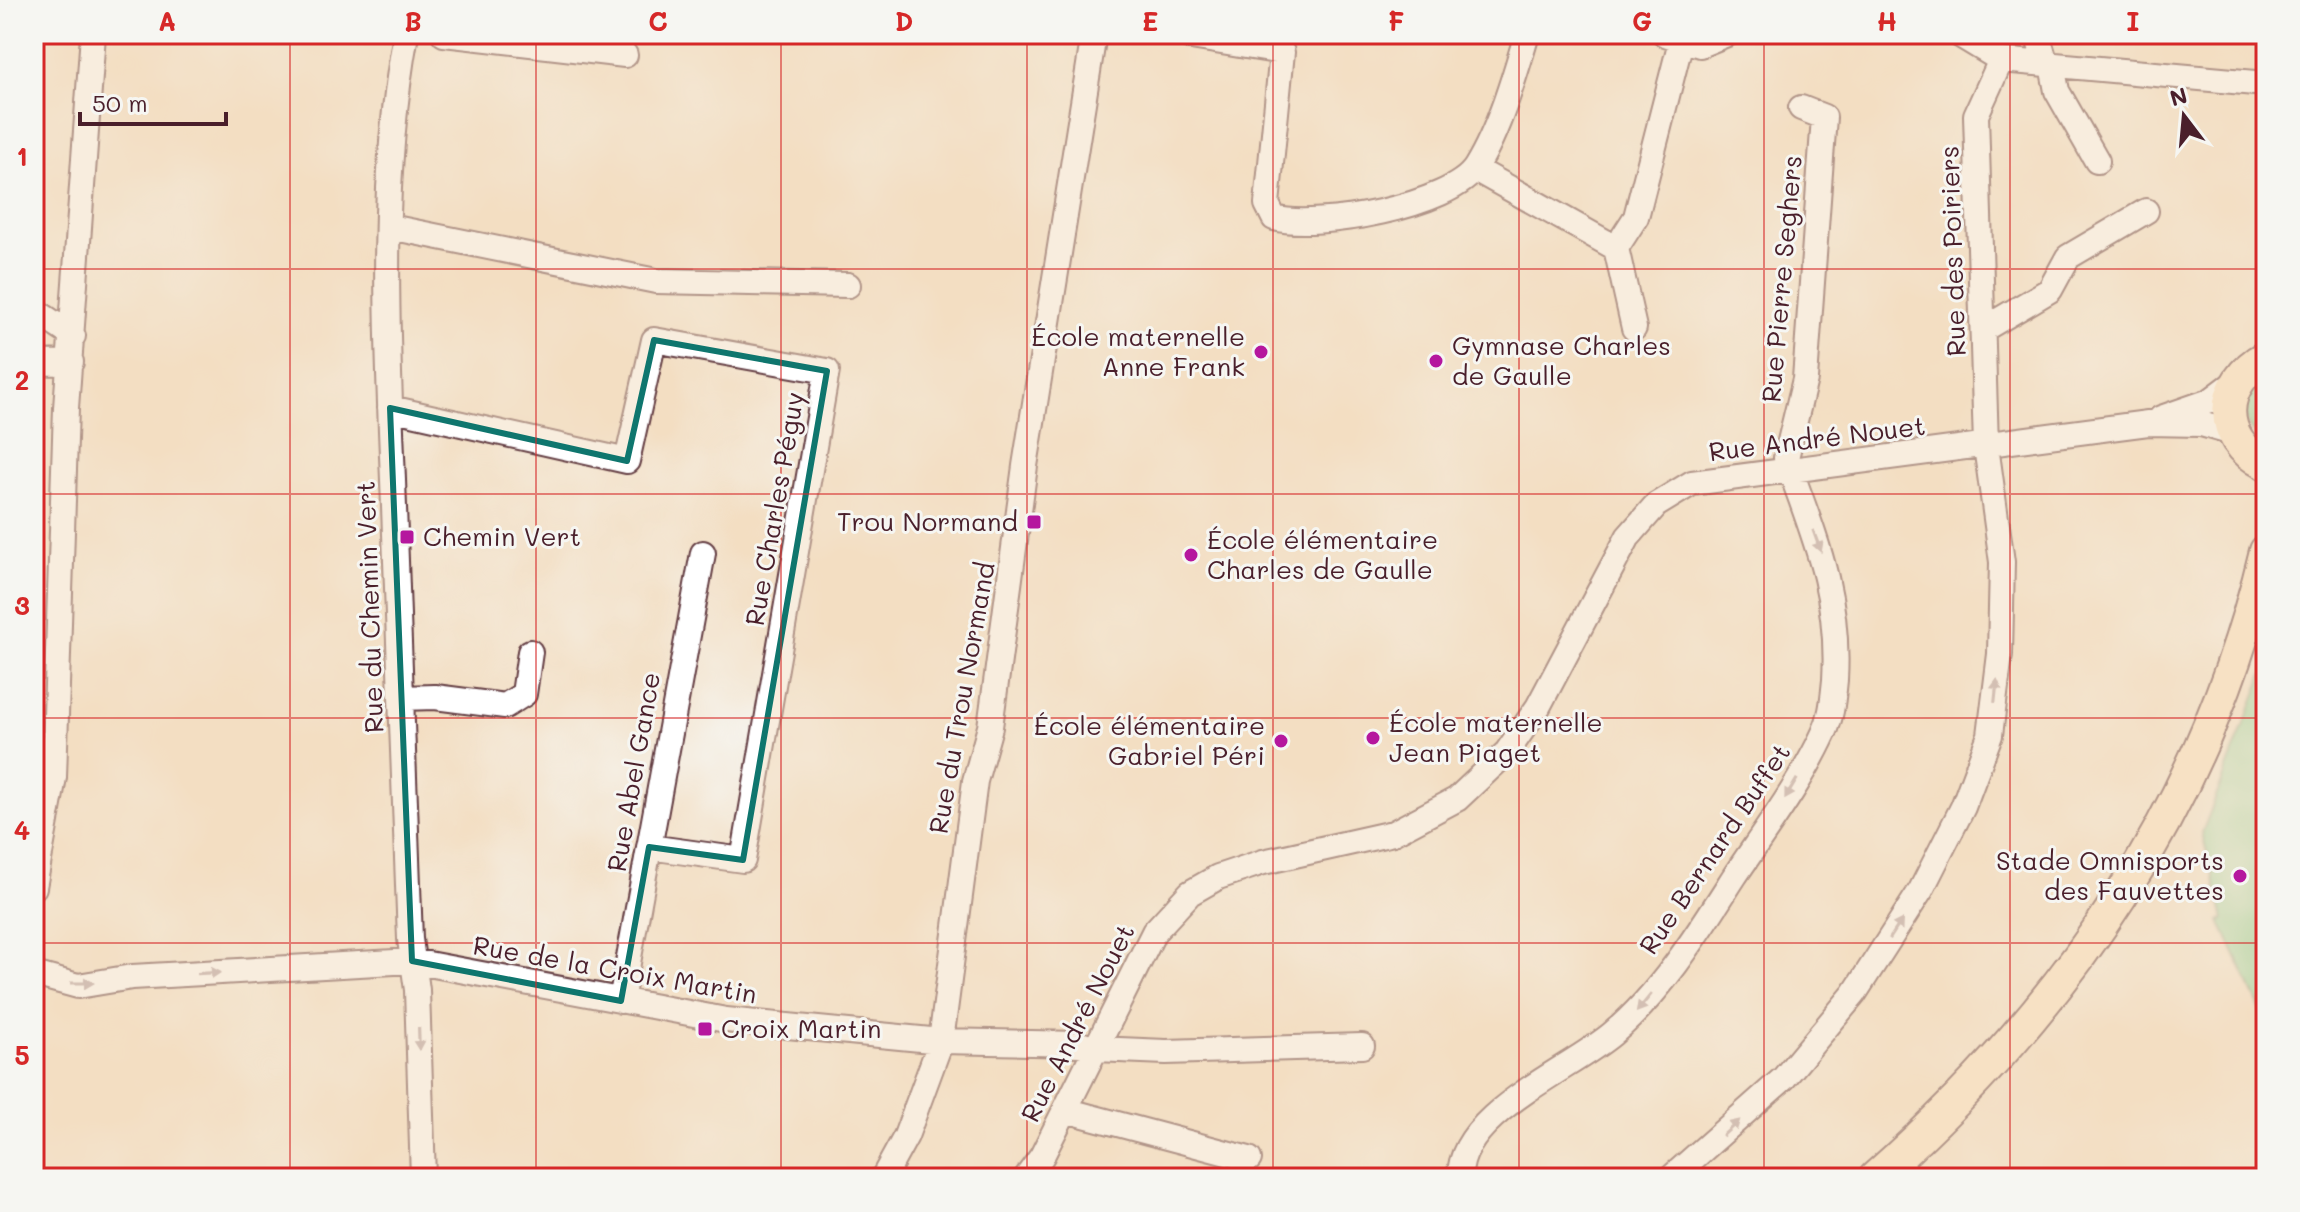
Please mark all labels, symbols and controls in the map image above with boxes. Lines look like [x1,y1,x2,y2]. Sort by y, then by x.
text: A [158,4,176,38]
text: B [404,4,422,38]
text: C [648,4,668,38]
text: D [895,4,913,38]
text: E [1142,4,1158,38]
text: F [1388,4,1404,38]
text: G [1632,4,1652,38]
text: H [1877,4,1897,38]
text: I [2126,4,2140,38]
scale bar [80,76,226,126]
north arrow [2144,76,2224,156]
text: N [2166,80,2190,113]
text: 50 m [92,87,148,118]
text: 1 [16,139,28,173]
street label: Rue des Poiriers [1931,145,1973,357]
street label: Rue Pierre Seghers [1753,154,1809,404]
place label: École maternelle Anne Frank [1031,319,1245,383]
place label: Gymnase Charles de Gaulle [1452,328,1671,392]
marker: École maternelle Anne Frank [1252,343,1270,361]
marker: Gymnase Charles de Gaulle [1427,352,1445,370]
text: 2 [15,363,29,397]
street label: Rue Charles Péguy [737,389,811,628]
street label: Rue André Nouet [1707,408,1927,468]
street label: Rue du Chemin Vert [348,480,390,734]
place label: Trou Normand [837,504,1018,538]
marker: Trou Normand [1025,513,1043,531]
place label: Chemin Vert [423,519,581,553]
place label: École élémentaire Charles de Gaulle [1207,522,1438,586]
marker: Chemin Vert [398,528,416,546]
one-way arrow [1812,530,1824,554]
marker: École élémentaire Charles de Gaulle [1182,546,1200,564]
street label: Rue du Trou Normand [920,559,1002,836]
text: 3 [14,588,30,622]
street label: Rue Abel Gance [599,669,667,874]
one-way arrow [1990,679,2003,704]
place label: École maternelle Jean Piaget [1389,705,1603,769]
place label: École élémentaire Gabriel Péri [1034,708,1265,772]
marker: École maternelle Jean Piaget [1364,729,1382,747]
marker: École élémentaire Gabriel Péri [1272,732,1290,750]
street label: Rue Bernard Buffet [1631,736,1797,960]
one-way arrow [1784,778,1798,800]
text: 4 [14,813,30,847]
place label: Stade Omnisports des Fauvettes [1996,843,2224,907]
marker: Stade Omnisports des Fauvettes [2231,867,2249,885]
street label: Rue André Nouet [1012,918,1142,1127]
one-way arrow [1888,918,1903,940]
street label: Rue de la Croix Martin [471,927,760,1011]
one-way arrow [197,966,222,979]
one-way arrow [70,977,96,989]
one-way arrow [1636,992,1653,1012]
place label: Croix Martin [721,1011,881,1045]
marker: Croix Martin [696,1020,714,1038]
one-way arrow [412,1027,425,1052]
text: 5 [14,1038,30,1072]
one-way arrow [1721,1119,1740,1137]

